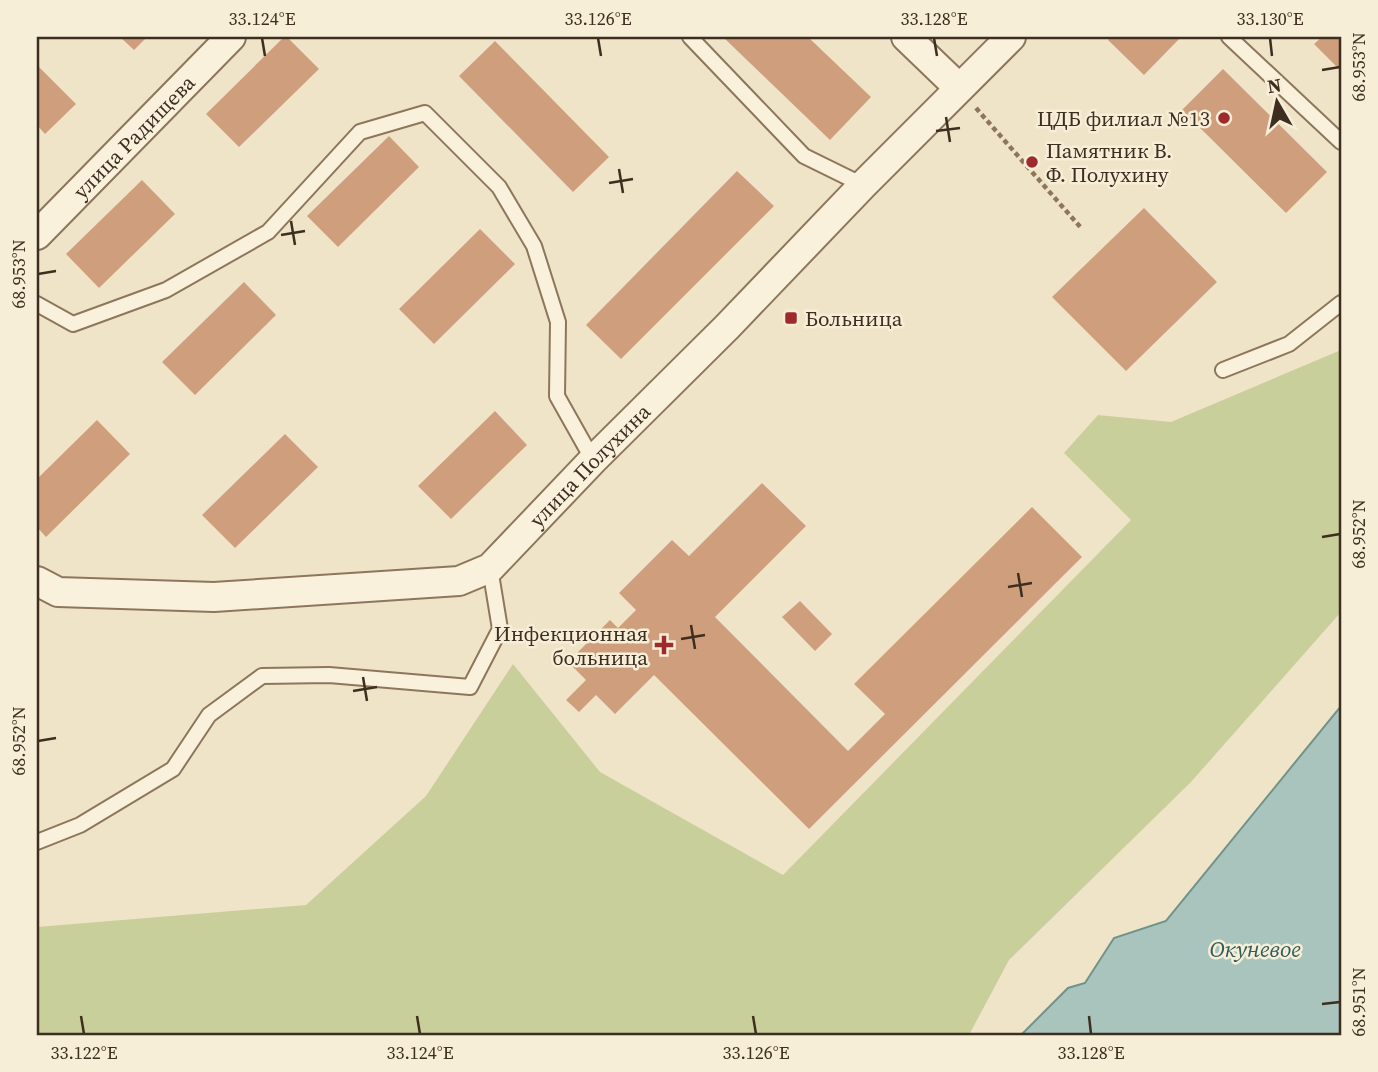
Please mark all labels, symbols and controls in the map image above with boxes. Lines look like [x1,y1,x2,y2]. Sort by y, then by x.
text: 33.124°E [228,6,296,31]
text: 33.126°E [564,6,632,31]
text: 33.128°E [900,6,968,31]
text: 33.130°E [1236,6,1304,31]
text: 68.953°N [1346,32,1371,102]
north arrow [1242,66,1312,136]
street label: улица Радищева [66,68,201,205]
text: N [1265,71,1283,99]
place label: ЦДБ филиал №13 [1037,104,1210,133]
marker: ЦДБ филиал №13 [1216,110,1232,126]
place label: Памятник В. Ф. Полухину [1046,136,1172,189]
marker: Памятник В. Ф. Полухину [1024,154,1040,170]
text: 68.953°N [6,239,31,309]
place label: Больница [805,304,903,333]
marker: Больница [783,310,799,326]
street label: улица Полухина [522,397,657,533]
text: 68.952°N [1346,499,1371,569]
place label: Инфекционная больница [494,619,648,672]
marker: Инфекционная больница [654,635,674,655]
text: 68.952°N [6,706,31,776]
water label: Окуневое [1209,933,1301,965]
text: 68.951°N [1346,967,1371,1037]
text: 33.122°E [50,1040,118,1065]
text: 33.124°E [386,1040,454,1065]
text: 33.126°E [722,1040,790,1065]
text: 33.128°E [1057,1040,1125,1065]

